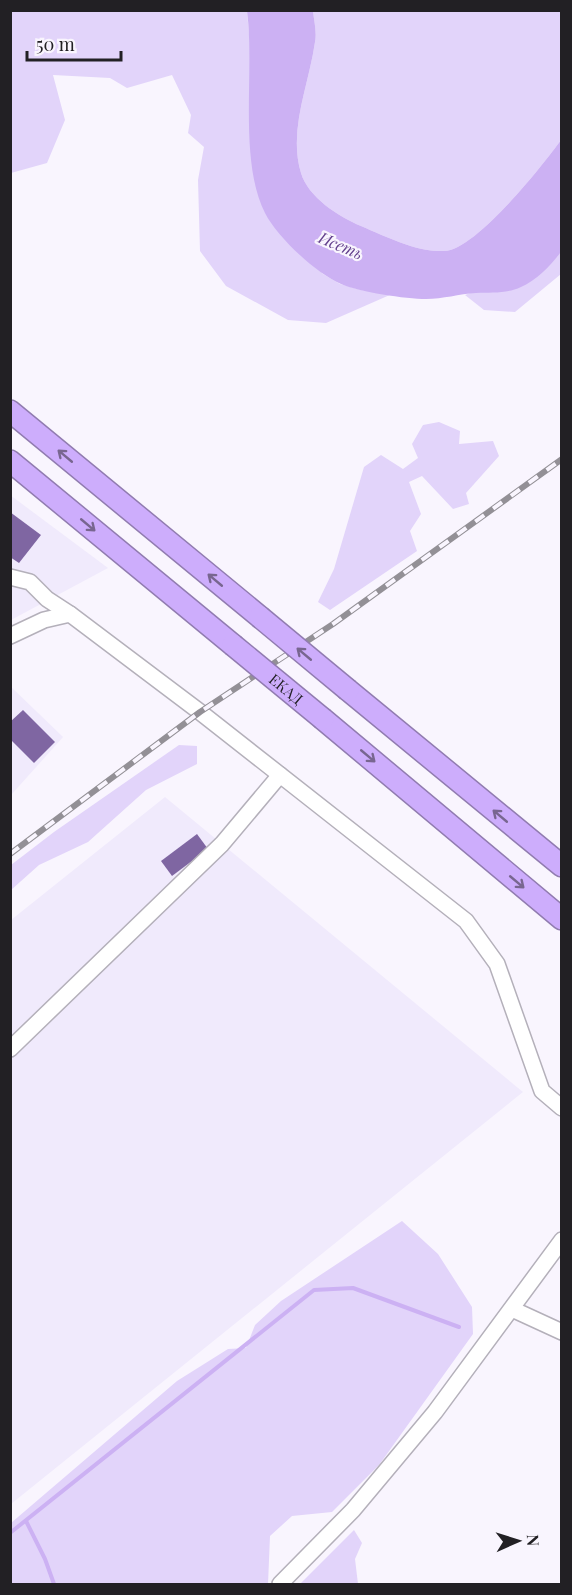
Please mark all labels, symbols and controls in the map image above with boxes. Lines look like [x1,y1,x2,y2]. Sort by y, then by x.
scale bar [27,24,122,62]
text: 50 m [36,32,75,56]
water label: Исеть [315,226,366,264]
one-way arrow [57,449,73,462]
one-way arrow [80,518,95,532]
one-way arrow [208,573,223,587]
one-way arrow [296,647,312,660]
street label: ЕКАД [265,669,308,709]
one-way arrow [360,750,376,763]
one-way arrow [492,809,508,822]
one-way arrow [509,875,524,889]
north arrow [488,1511,548,1571]
text: N [523,1534,544,1547]

